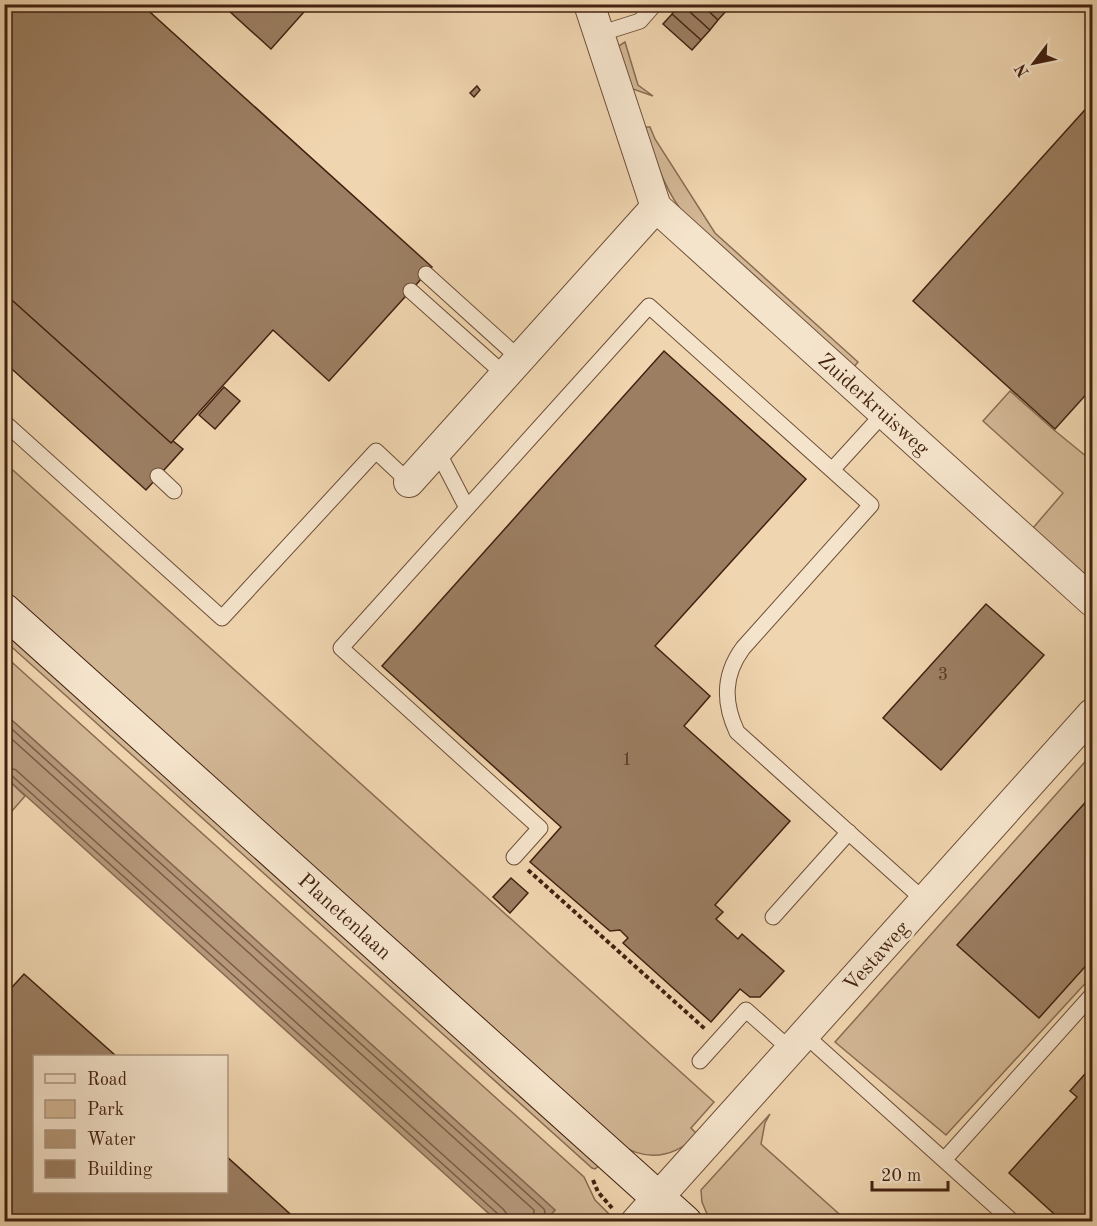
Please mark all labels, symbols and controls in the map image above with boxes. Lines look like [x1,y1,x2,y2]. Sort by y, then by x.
north arrow [1004,33,1064,93]
text: N [1013,60,1033,79]
street label: Zuiderkruisweg [813,350,933,461]
house number: 3 [938,666,948,684]
house number: 1 [622,751,632,769]
street label: Planetenlaan [293,870,395,964]
street label: Vestaweg [840,917,914,996]
legend [33,1055,228,1193]
text: Road [87,1071,127,1089]
text: Park [87,1101,124,1119]
text: Water [87,1131,136,1149]
scale bar [872,1154,948,1192]
text: Building [87,1161,153,1179]
text: 20 m [881,1167,921,1185]

